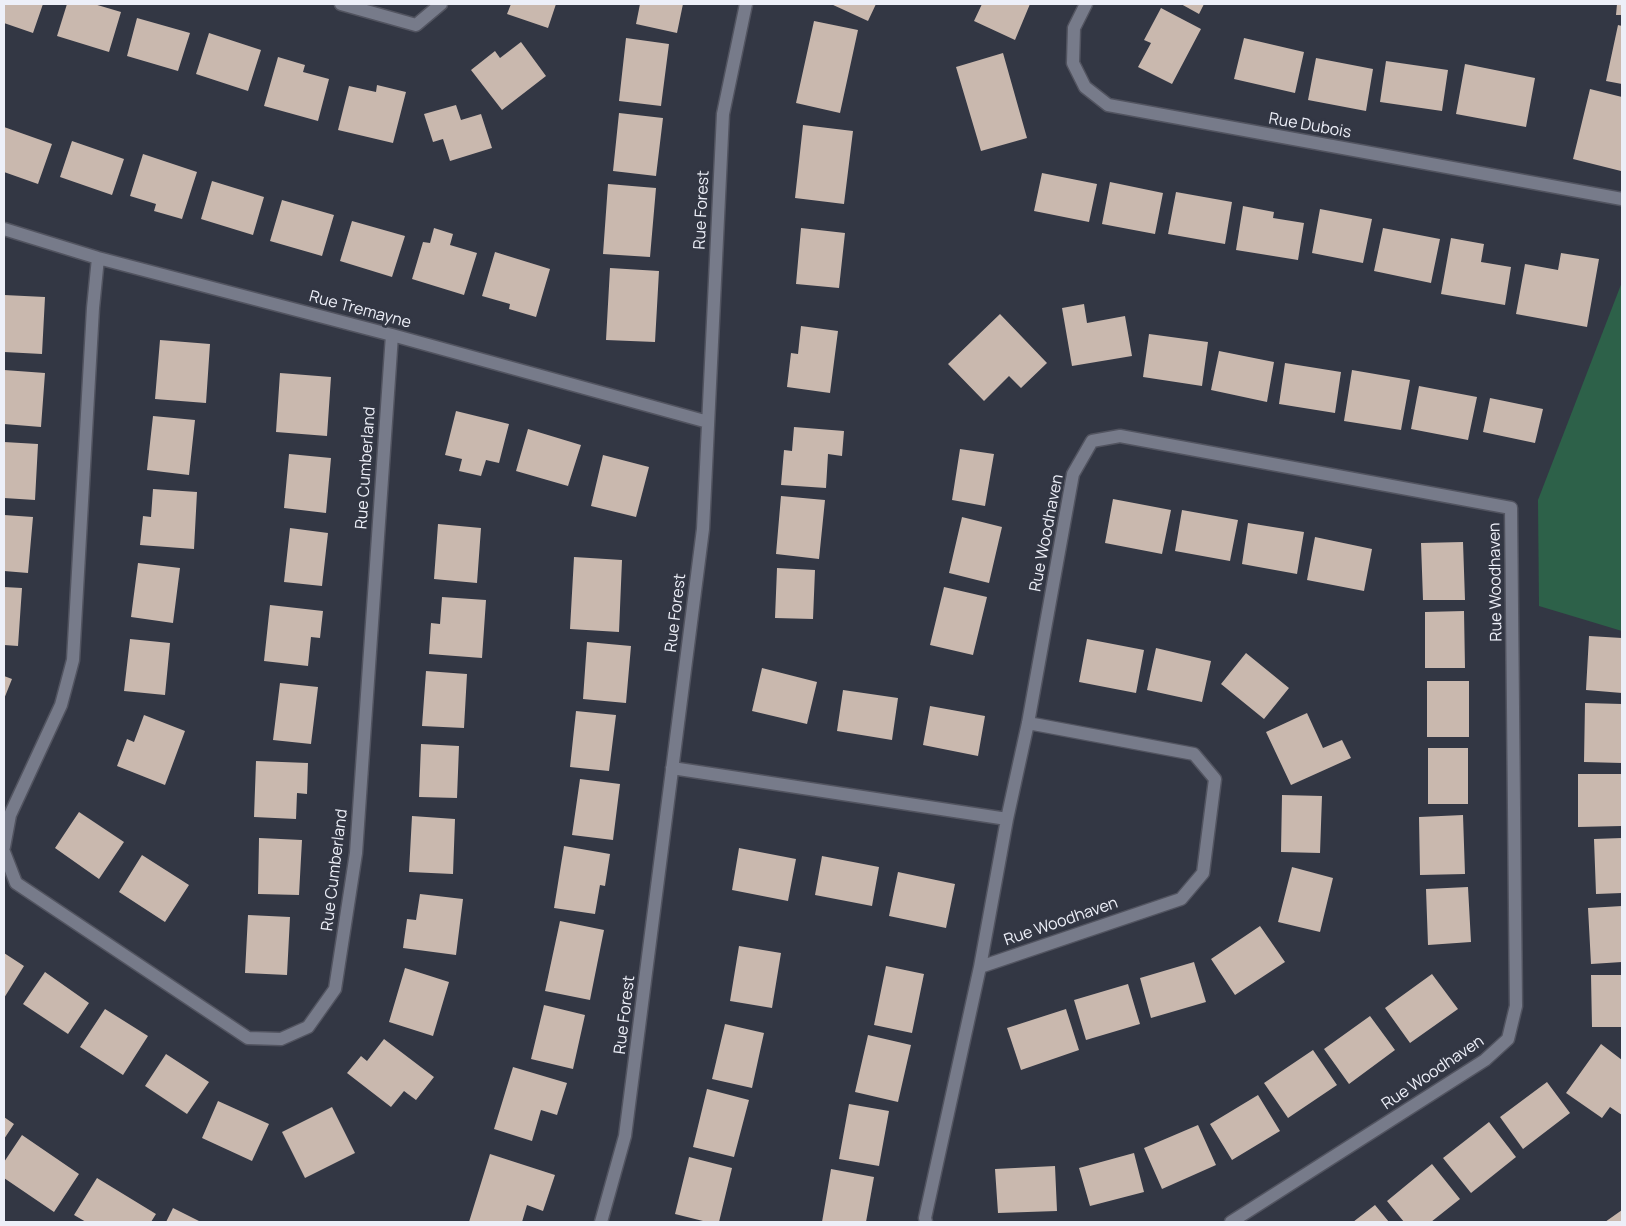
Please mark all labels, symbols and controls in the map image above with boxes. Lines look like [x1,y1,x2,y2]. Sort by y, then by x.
street label: Rue Dubois [1267,109,1353,143]
street label: Rue Forest [690,170,714,250]
street label: Rue Tremayne [307,287,413,333]
street label: Rue Cumberland [352,406,380,530]
street label: Rue Woodhaven [1026,473,1068,593]
street label: Rue Woodhaven [1485,522,1507,642]
street label: Rue Forest [662,573,690,653]
street label: Rue Cumberland [318,808,352,932]
street label: Rue Woodhaven [1002,894,1120,950]
street label: Rue Forest [611,975,639,1055]
street label: Rue Woodhaven [1378,1032,1488,1114]

